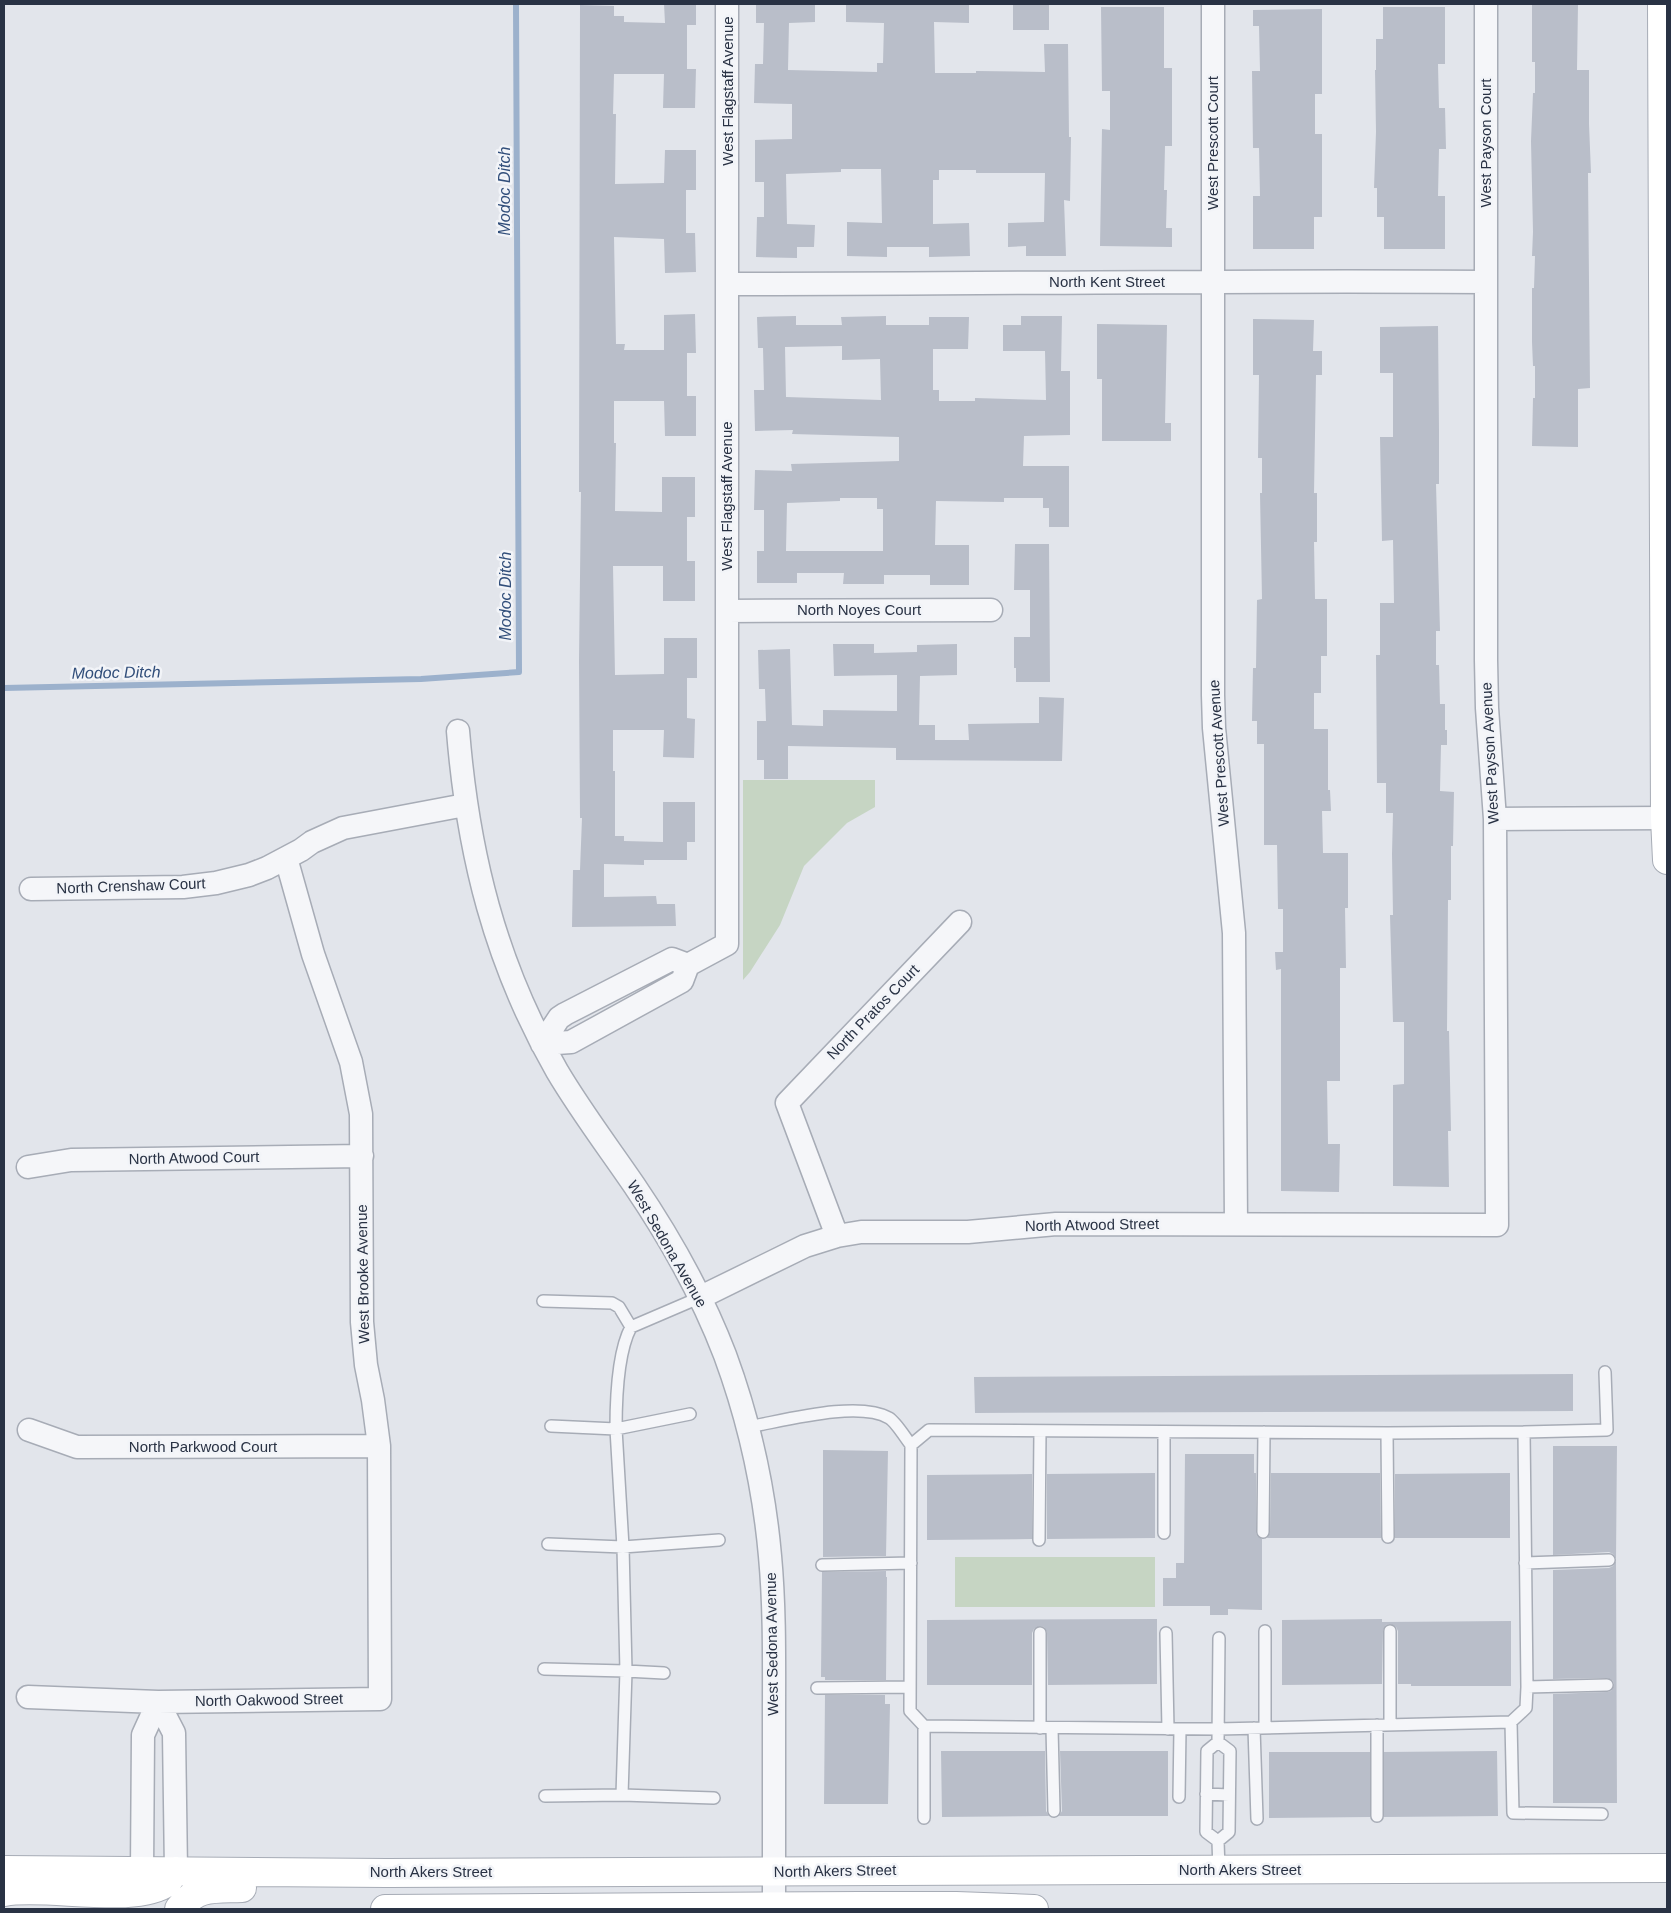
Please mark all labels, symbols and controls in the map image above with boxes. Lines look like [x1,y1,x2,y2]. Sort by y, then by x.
street label: West Flagstaff Avenue [719,16,736,166]
street label: West Prescott Court [1204,75,1221,210]
street label: West Payson Court [1477,78,1494,207]
water label: Modoc Ditch [496,146,513,235]
street label: North Kent Street [1049,273,1166,290]
street label: West Flagstaff Avenue [718,421,735,571]
water label: Modoc Ditch [497,551,514,640]
street label: North Noyes Court [797,601,922,618]
water label: Modoc Ditch [71,663,161,682]
street label: West Prescott Avenue [1205,679,1232,827]
street label: West Payson Avenue [1477,682,1502,824]
street label: North Crenshaw Court [56,874,207,897]
street label: North Pratos Court [823,960,923,1063]
street label: North Atwood Court [128,1148,260,1167]
street label: West Sedona Avenue [624,1177,711,1310]
street label: West Brooke Avenue [353,1204,372,1344]
street label: North Atwood Street [1025,1215,1160,1234]
street label: North Parkwood Court [129,1438,278,1455]
street label: West Sedona Avenue [762,1572,781,1716]
street label: North Oakwood Street [195,1690,344,1709]
street label: North Akers Street [774,1861,897,1880]
street label: North Akers Street [1179,1861,1302,1878]
street label: North Akers Street [370,1863,493,1880]

